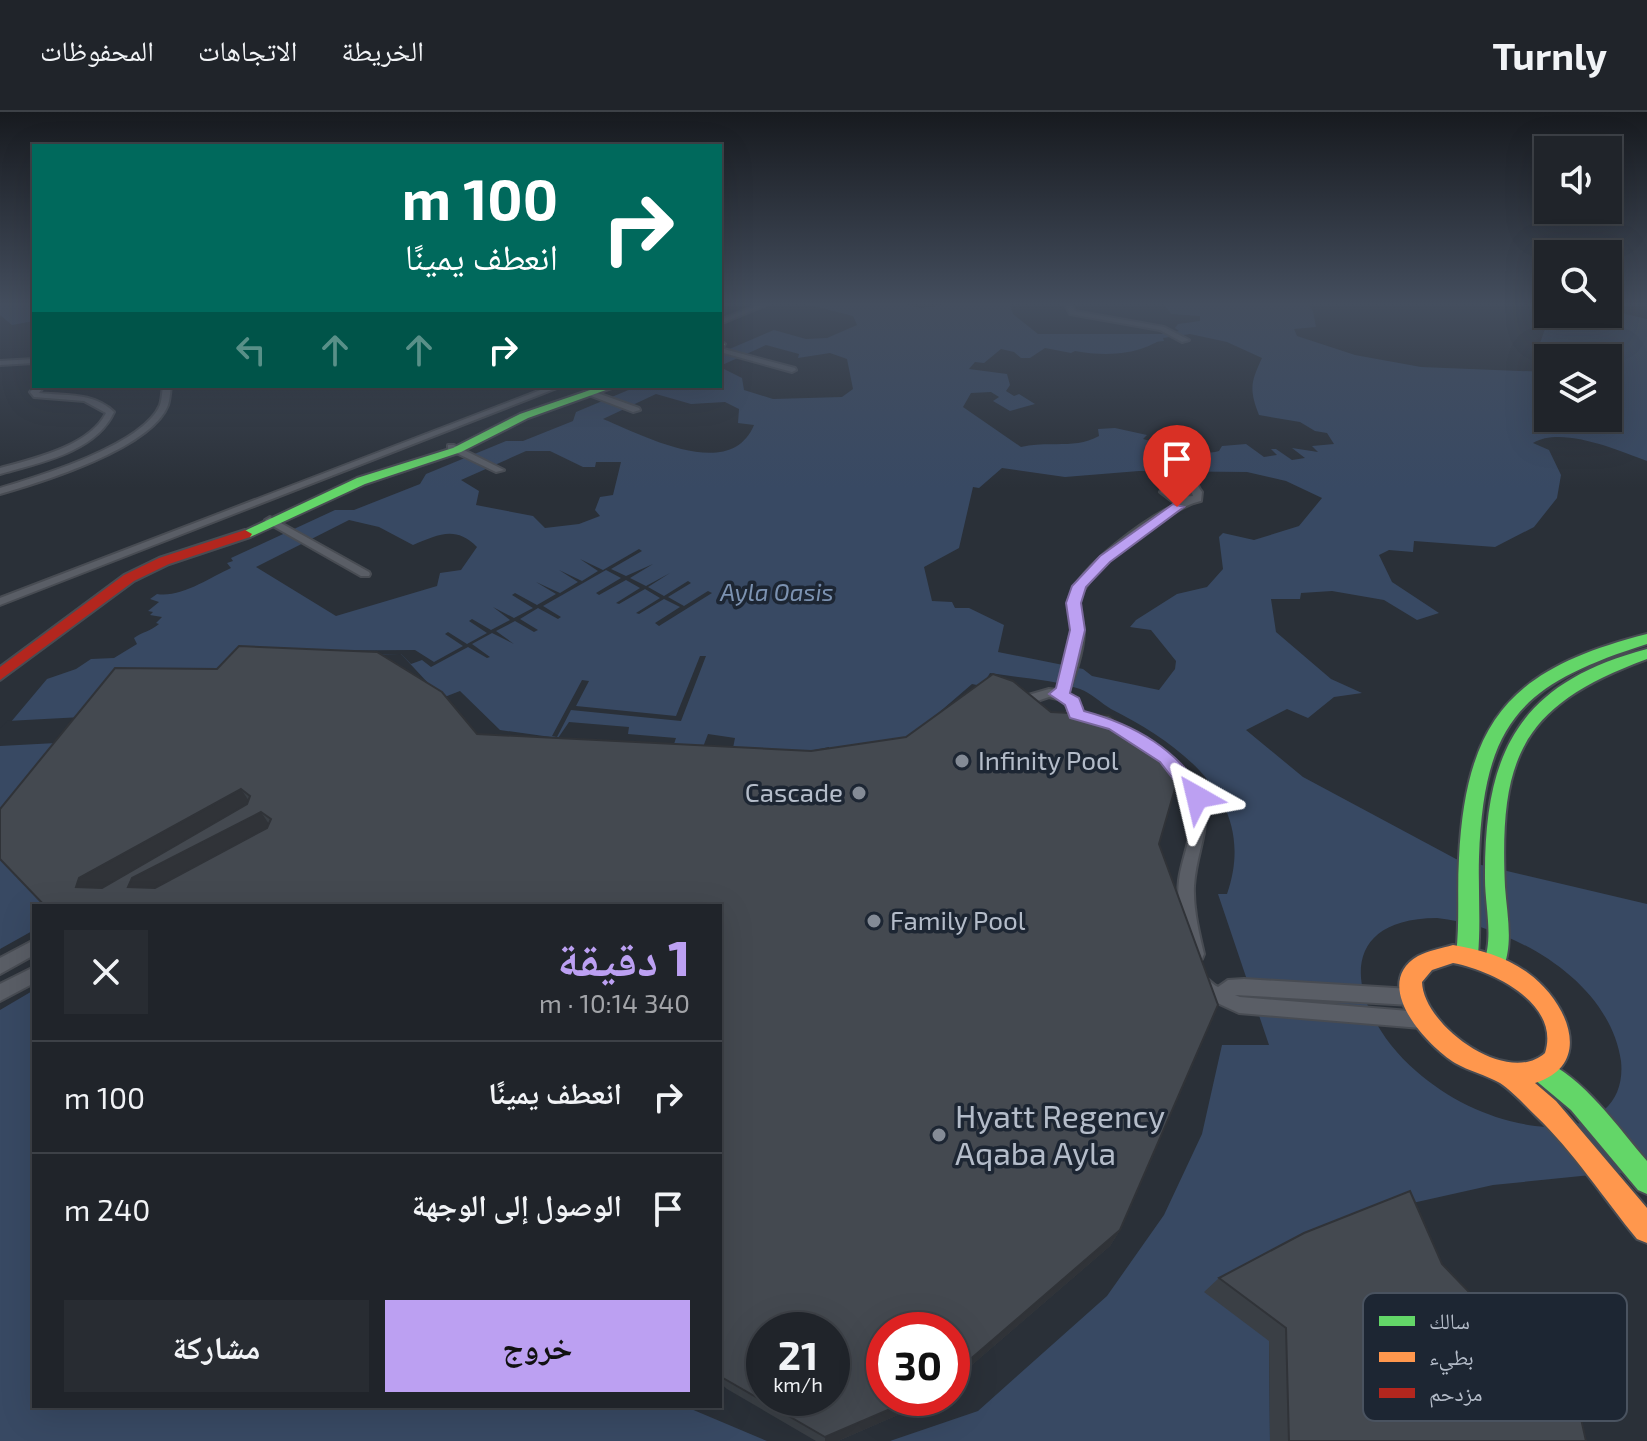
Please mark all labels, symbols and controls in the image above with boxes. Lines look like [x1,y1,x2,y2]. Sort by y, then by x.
text: Turnly [1493,32,1607,78]
text: المحفوظات [40,33,154,67]
text: الاتجاهات [198,33,297,67]
text: الخريطة [341,33,424,67]
map controls [1534,136,1622,432]
button: sound [1534,136,1622,224]
text: 100 m [402,164,558,231]
icon: right [586,176,690,280]
text: انعطف يمينًا [405,234,558,277]
button: search [1534,240,1622,328]
icon: left [229,328,273,372]
icon: ahead [313,328,357,372]
icon: ahead [397,328,441,372]
icon: right [481,328,525,372]
button: layers [1534,344,1622,432]
pin [1143,425,1211,507]
icon: arrive [1155,437,1199,481]
water label: Ayla Oasis [719,577,834,606]
place label: Infinity Pool [978,744,1119,775]
marker: Infinity Pool [953,752,971,770]
position arrow [1155,755,1239,839]
place label: Cascade [745,776,843,807]
marker: Cascade [850,784,868,802]
place label: Family Pool [890,904,1026,935]
marker: Family Pool [865,912,883,930]
text: 1 دقيقة [557,928,690,986]
button: close [64,930,148,1014]
text: 340 m · 10:14 [539,987,690,1018]
text: انعطف يمينًا [488,1074,622,1110]
icon: right [646,1075,690,1119]
text: 100 m [64,1079,145,1115]
place label: Hyatt Regency Aqaba Ayla [955,1096,1165,1171]
marker: Hyatt Regency Aqaba Ayla [930,1126,948,1144]
text: الوصول إلى الوجهة [412,1186,622,1222]
icon: arrive [646,1187,690,1231]
text: 240 m [64,1191,150,1227]
legend [1363,1293,1627,1421]
button: مشاركة [64,1300,369,1392]
button: خروج [385,1300,690,1392]
text: سالك [1429,1307,1470,1333]
speed limit sign: 30 [866,1312,970,1416]
text: 21 [778,1330,818,1378]
text: بطيء [1429,1343,1474,1375]
text: km/h [773,1372,823,1396]
text: مزدحم [1429,1379,1483,1408]

